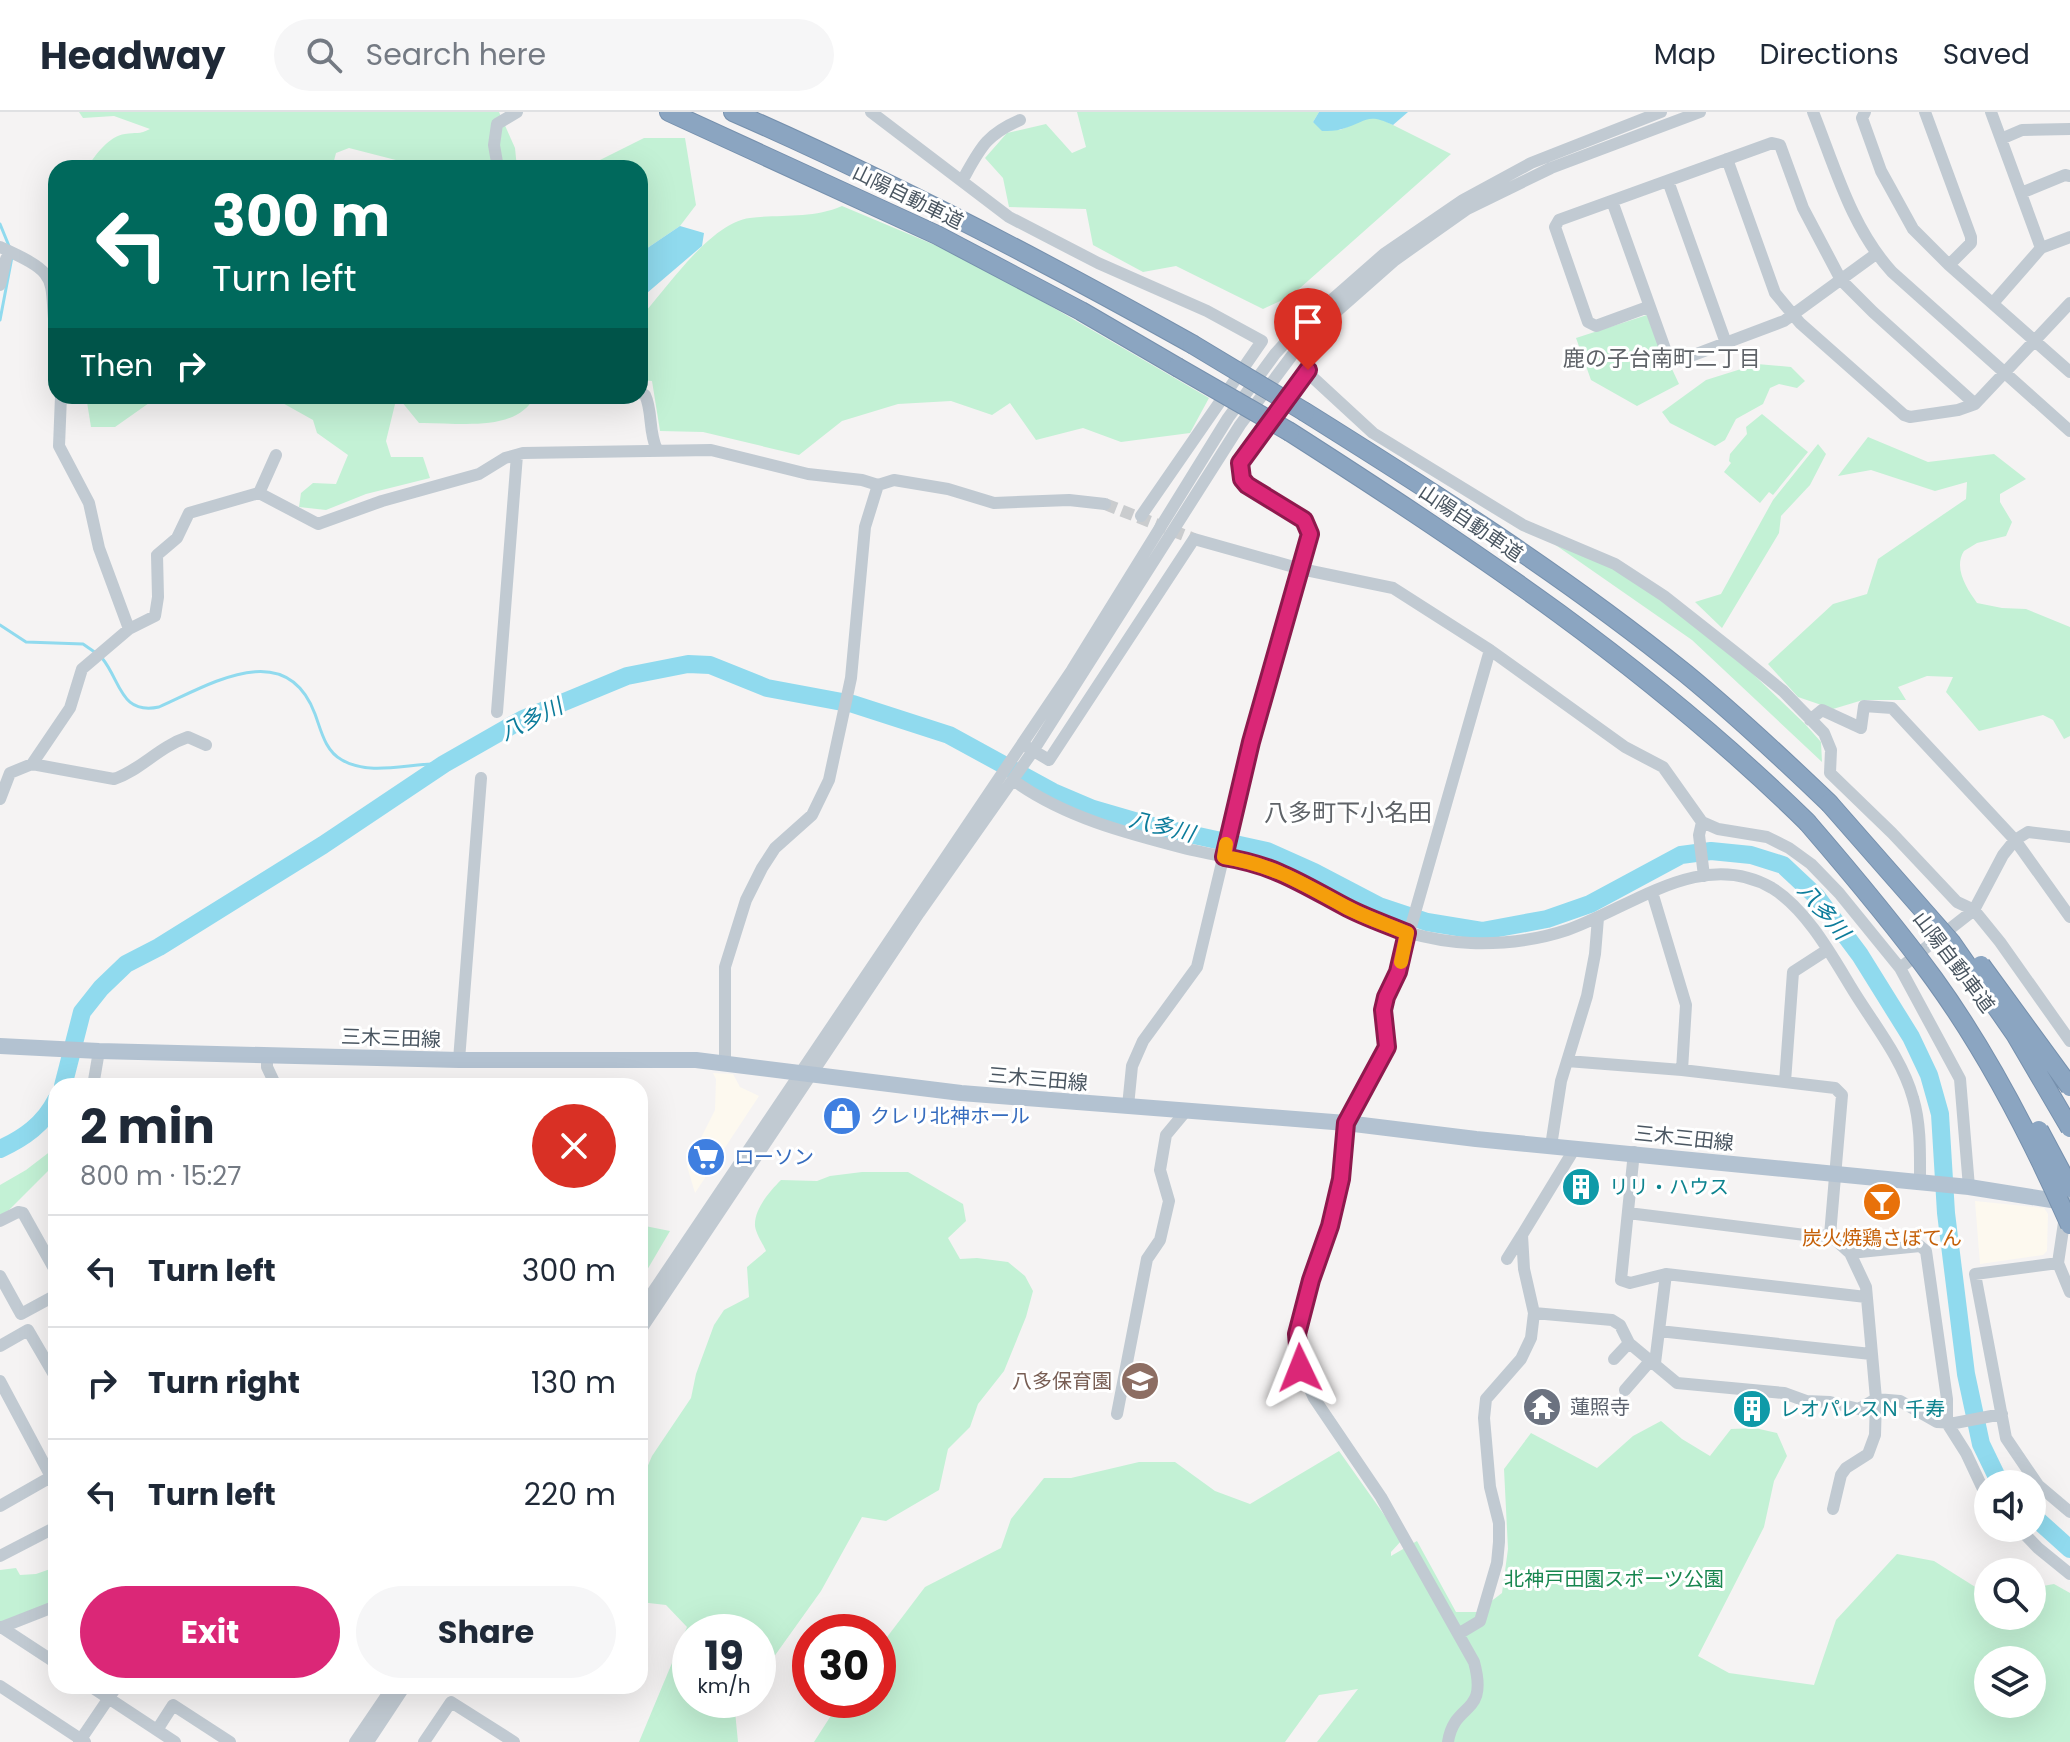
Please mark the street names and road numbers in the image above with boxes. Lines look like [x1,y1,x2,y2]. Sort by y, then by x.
street label: 山陽自動車道 [848,158,968,236]
street label: 山陽自動車道 [1413,478,1529,568]
street label: 山陽自動車道 [1907,906,2001,1018]
street label: 三木三田線 [341,1022,441,1054]
street label: 三木三田線 [987,1061,1089,1097]
street label: 三木三田線 [1633,1119,1735,1157]

